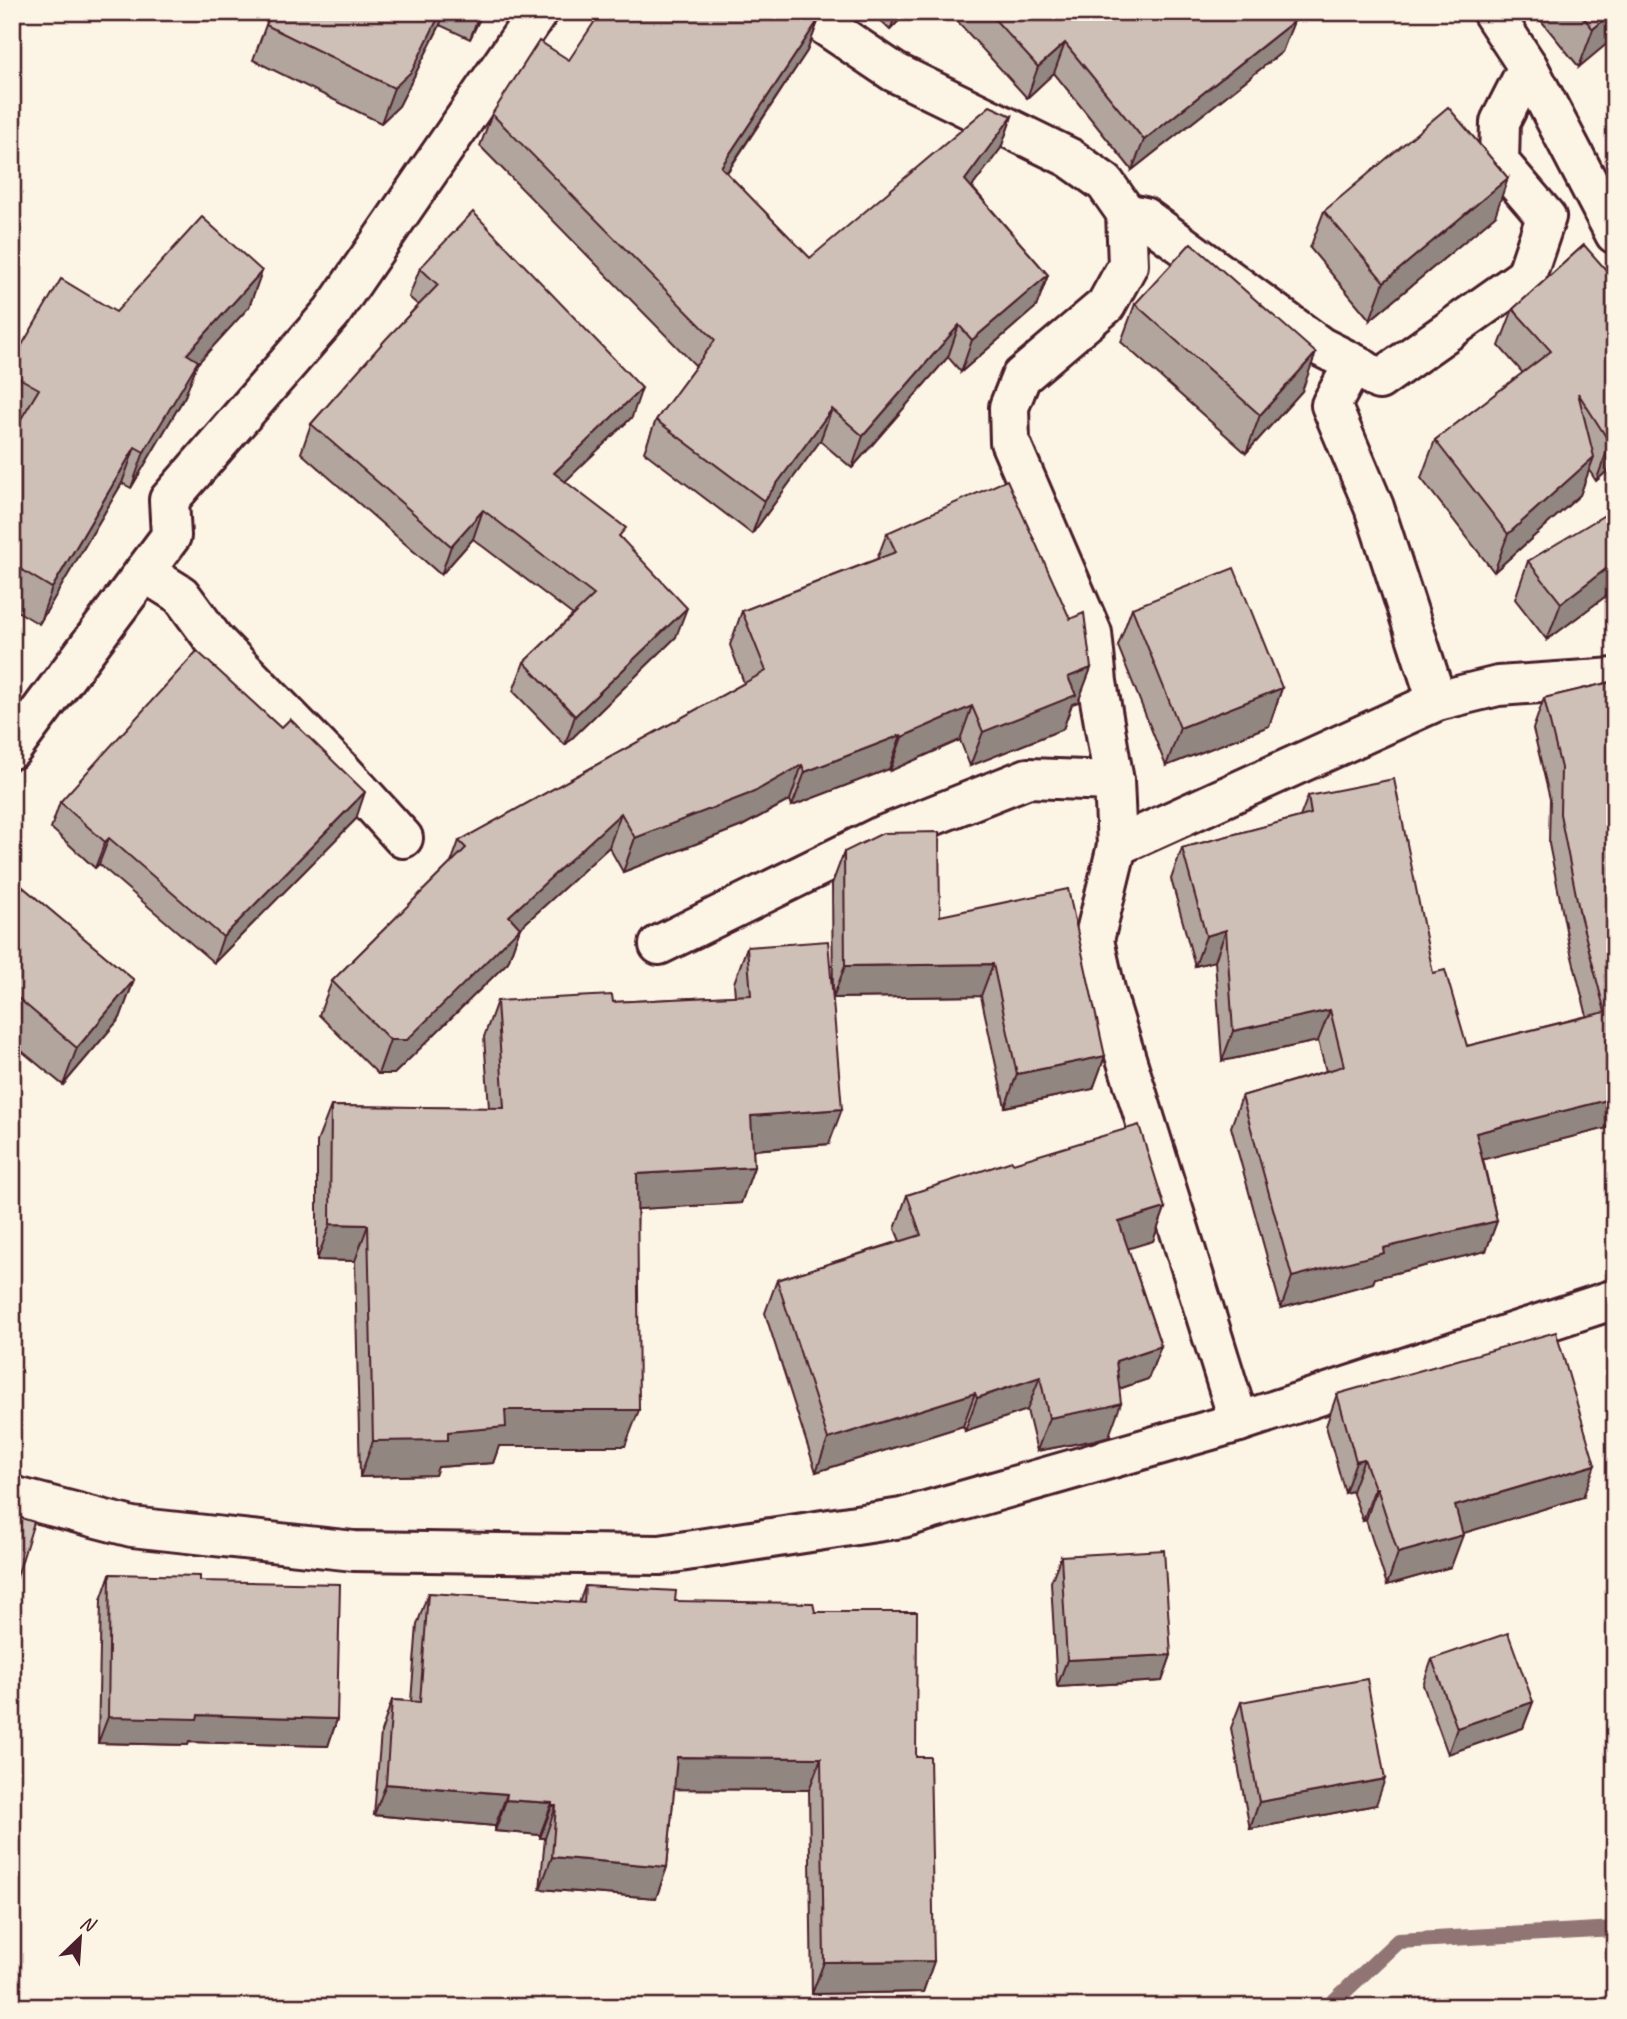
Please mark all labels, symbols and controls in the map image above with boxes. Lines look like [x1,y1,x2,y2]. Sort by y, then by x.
north arrow [46,1904,116,1974]
text: N [76,1910,100,1938]

